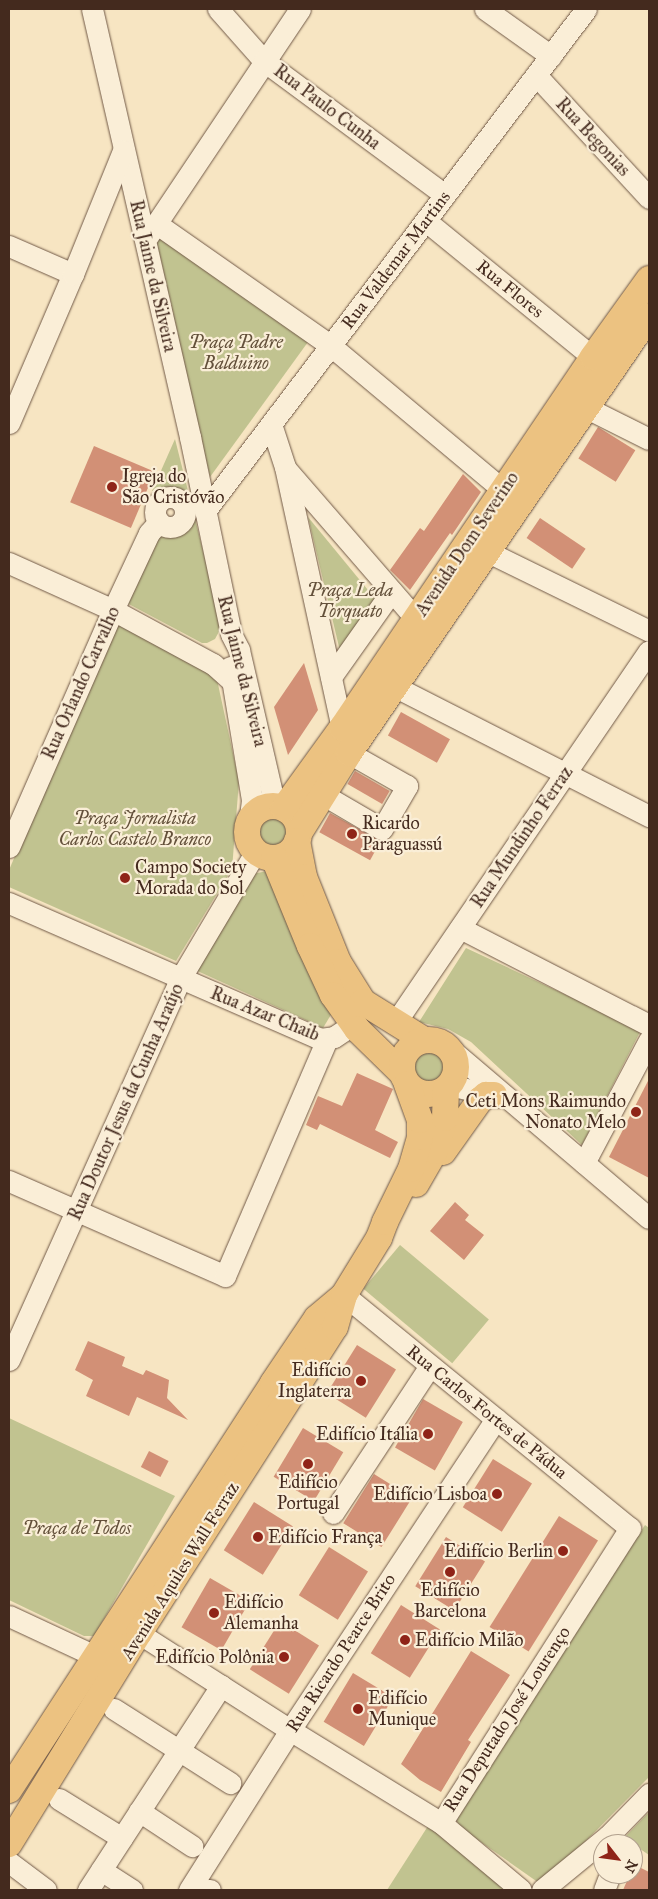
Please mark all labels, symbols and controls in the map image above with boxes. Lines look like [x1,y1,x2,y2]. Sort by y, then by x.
street label: Rua Paulo Cunha [269,60,385,154]
street label: Rua Begonias [551,93,635,181]
street label: Rua Valdemar Martins [337,187,455,333]
street label: Rua Jaime da Silveira [125,198,181,354]
street label: Rua Flores [472,255,548,323]
park label: Praça Padre Balduino [189,332,283,374]
place label: Igreja do São Cristóvão [122,466,224,508]
street label: Avenida Dom Severino [411,468,523,620]
marker: Igreja do São Cristóvão [106,481,118,493]
park label: Praça Leda Torquato [307,580,393,622]
street label: Rua Jaime da Silveira [213,593,271,749]
street label: Rua Orlando Carvalho [38,603,124,763]
street label: Rua Mundinho Ferraz [467,762,577,912]
park label: Praça Jornalista Carlos Castelo Branco [59,808,211,851]
place label: Ricardo Paraguassú [362,813,442,856]
marker: Ricardo Paraguassú [346,828,358,840]
place label: Campo Society Morada do Sol [135,857,246,900]
marker: Campo Society Morada do Sol [119,872,131,884]
street label: Rua Doutor Jesus da Cunha Araújo [64,980,188,1224]
street label: Rua Azar Chaib [207,982,323,1046]
place label: Ceti Mons Raimundo Nonato Melo [466,1091,626,1134]
marker: Ceti Mons Raimundo Nonato Melo [630,1106,642,1118]
street label: Rua Carlos Fortes de Pádua [402,1341,572,1483]
place label: Edifício Inglaterra [278,1360,351,1402]
marker: Edifício Inglaterra [355,1375,367,1387]
place label: Edifício Itália [316,1423,418,1445]
marker: Edifício Itália [422,1428,434,1440]
marker: Edifício Portugal [302,1458,314,1470]
place label: Edifício Portugal [277,1472,339,1515]
street label: Avenida Aquiles Wall Ferraz [116,1478,244,1664]
place label: Edifício Lisboa [373,1483,487,1505]
marker: Edifício Lisboa [491,1488,503,1500]
park label: Praça de Todos [23,1517,131,1539]
place label: Edifício França [268,1526,382,1548]
marker: Edifício França [252,1531,264,1543]
place label: Edifício Berlin [444,1540,553,1562]
marker: Edifício Berlin [557,1545,569,1557]
marker: Edifício Barcelona [444,1566,456,1578]
street label: Rua Ricardo Pearce Brito [282,1570,400,1736]
place label: Edifício Barcelona [414,1580,486,1622]
place label: Edifício Alemanha [224,1592,298,1635]
marker: Edifício Alemanha [208,1607,220,1619]
street label: Rua Deputado José Lourenço [439,1622,575,1816]
place label: Edifício Milão [415,1629,524,1651]
marker: Edifício Milão [399,1634,411,1646]
place label: Edifício Polônia [155,1646,274,1668]
marker: Edifício Polônia [278,1651,290,1663]
place label: Edifício Munique [368,1688,436,1730]
marker: Edifício Munique [352,1703,364,1715]
north arrow [593,1834,643,1884]
text: N [620,1857,641,1876]

